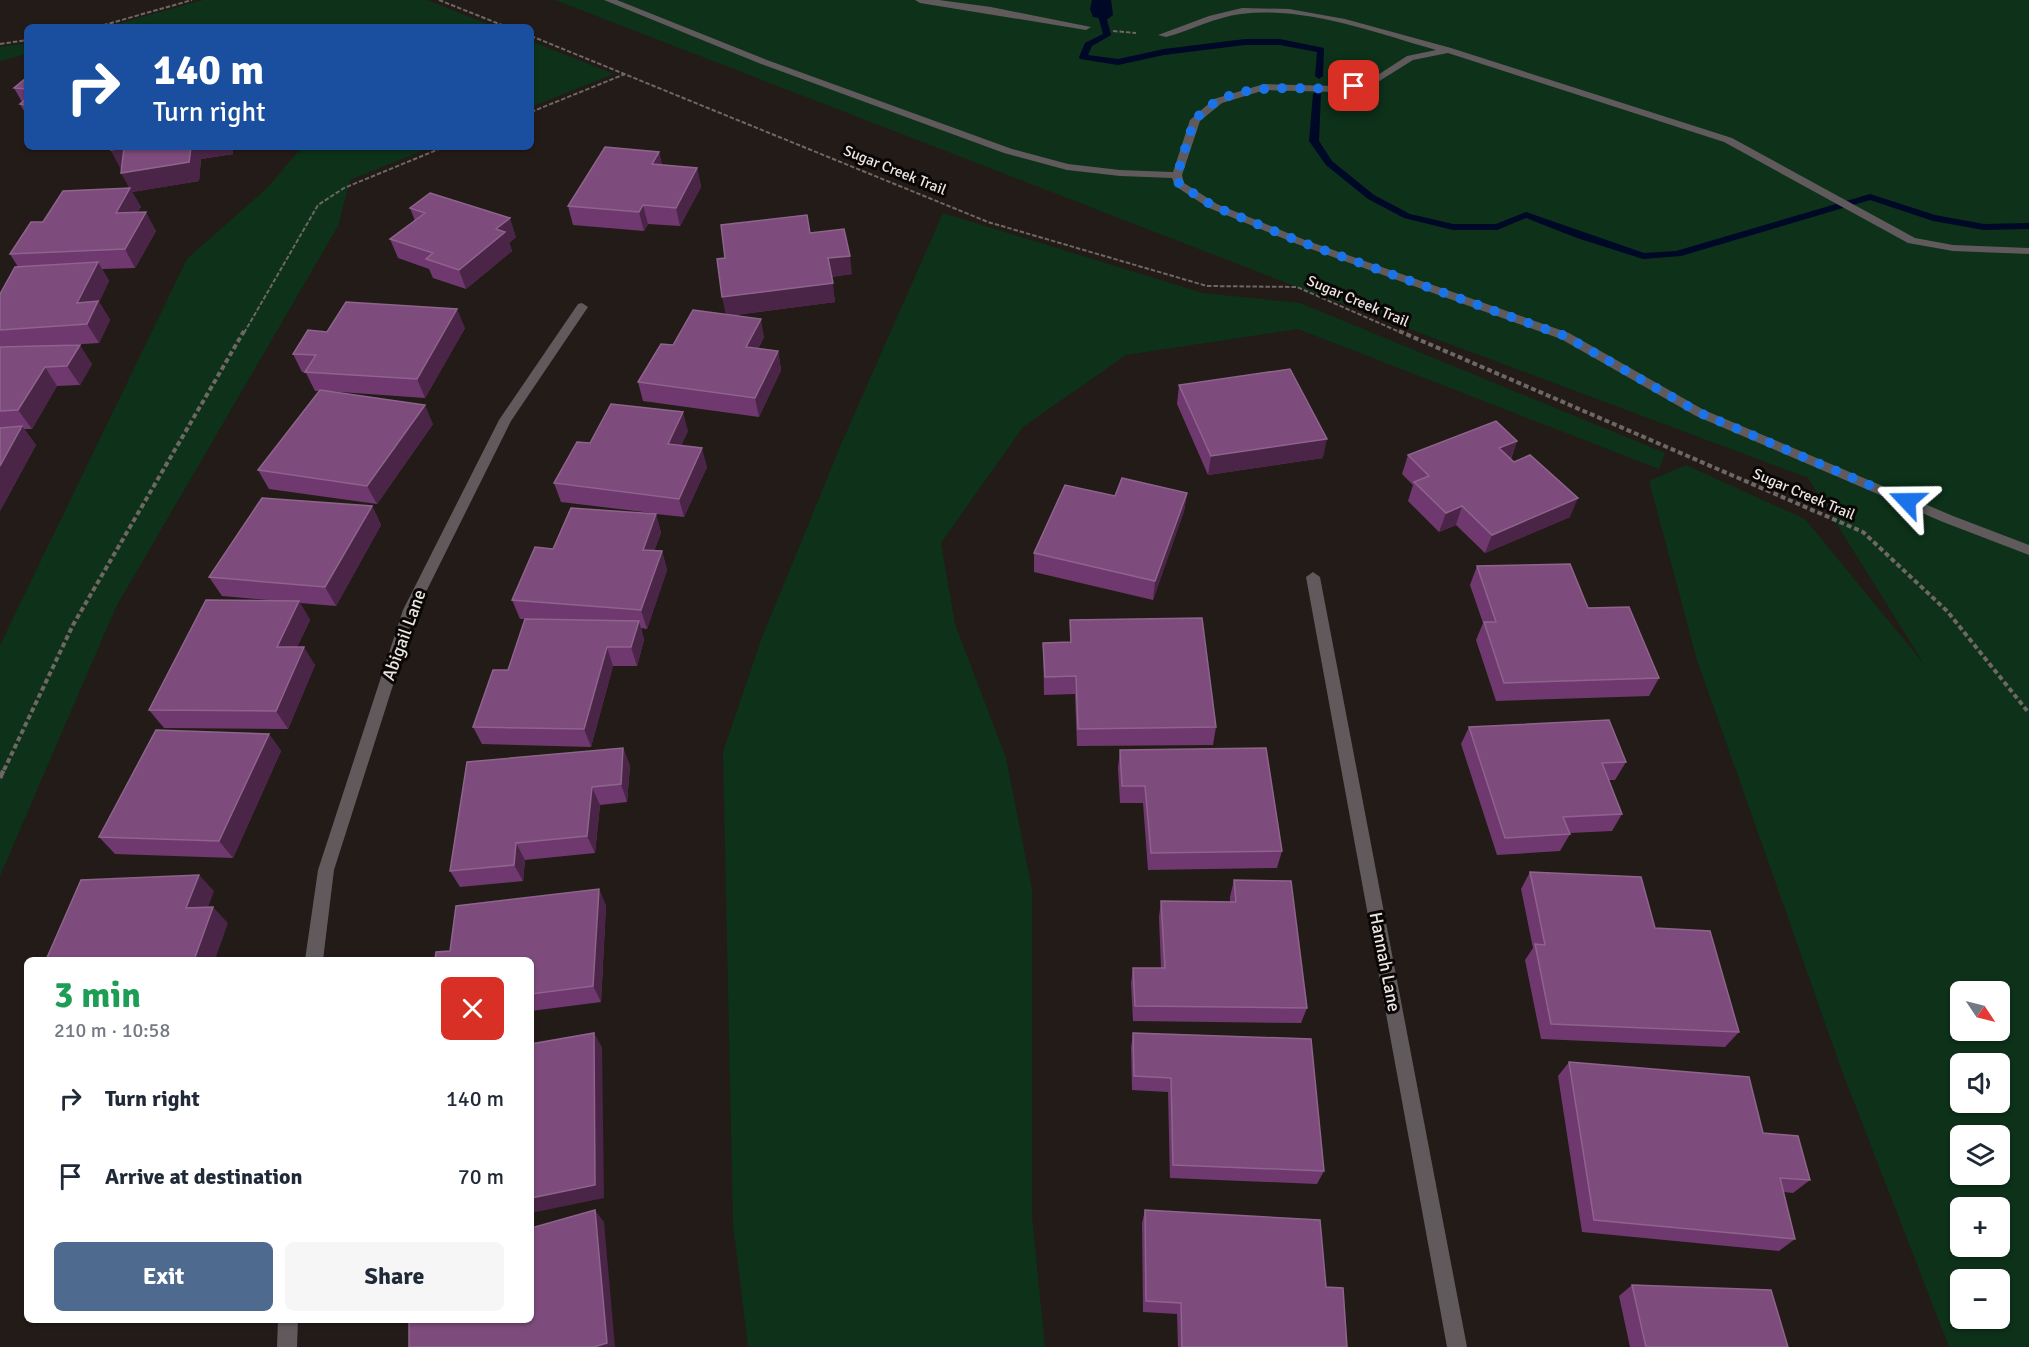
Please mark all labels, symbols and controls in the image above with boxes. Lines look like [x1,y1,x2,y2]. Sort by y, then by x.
text: 140 m [153,45,264,96]
icon: right [54,48,132,126]
pin [1328,60,1379,111]
icon: arrive [1337,69,1370,102]
text: Turn right [153,96,266,129]
street label: Sugar Creek Trail [841,141,949,199]
street label: Sugar Creek Trail [1304,271,1412,331]
street label: Sugar Creek Trail [1750,464,1858,524]
position arrow [1875,469,1939,533]
street label: Abigail Lane [377,586,431,684]
street label: Hannah Lane [1365,910,1405,1014]
text: 3 min [54,973,141,1018]
button: close [441,977,504,1040]
north arrow [1950,981,2010,1041]
map controls [1950,981,2010,1329]
text: 210 m · 10:58 [54,1018,170,1043]
button: sound [1950,1053,2010,1113]
icon: right [54,1082,87,1115]
text: Turn right [105,1085,200,1112]
text: 140 m [446,1085,504,1112]
button: layers [1950,1125,2010,1185]
icon: arrive [54,1160,87,1193]
text: Arrive at destination [105,1163,302,1190]
text: 70 m [458,1163,504,1190]
button: + [1950,1197,2010,1257]
button: Exit [54,1242,273,1311]
button: Share [285,1242,504,1311]
button: − [1950,1269,2010,1329]

